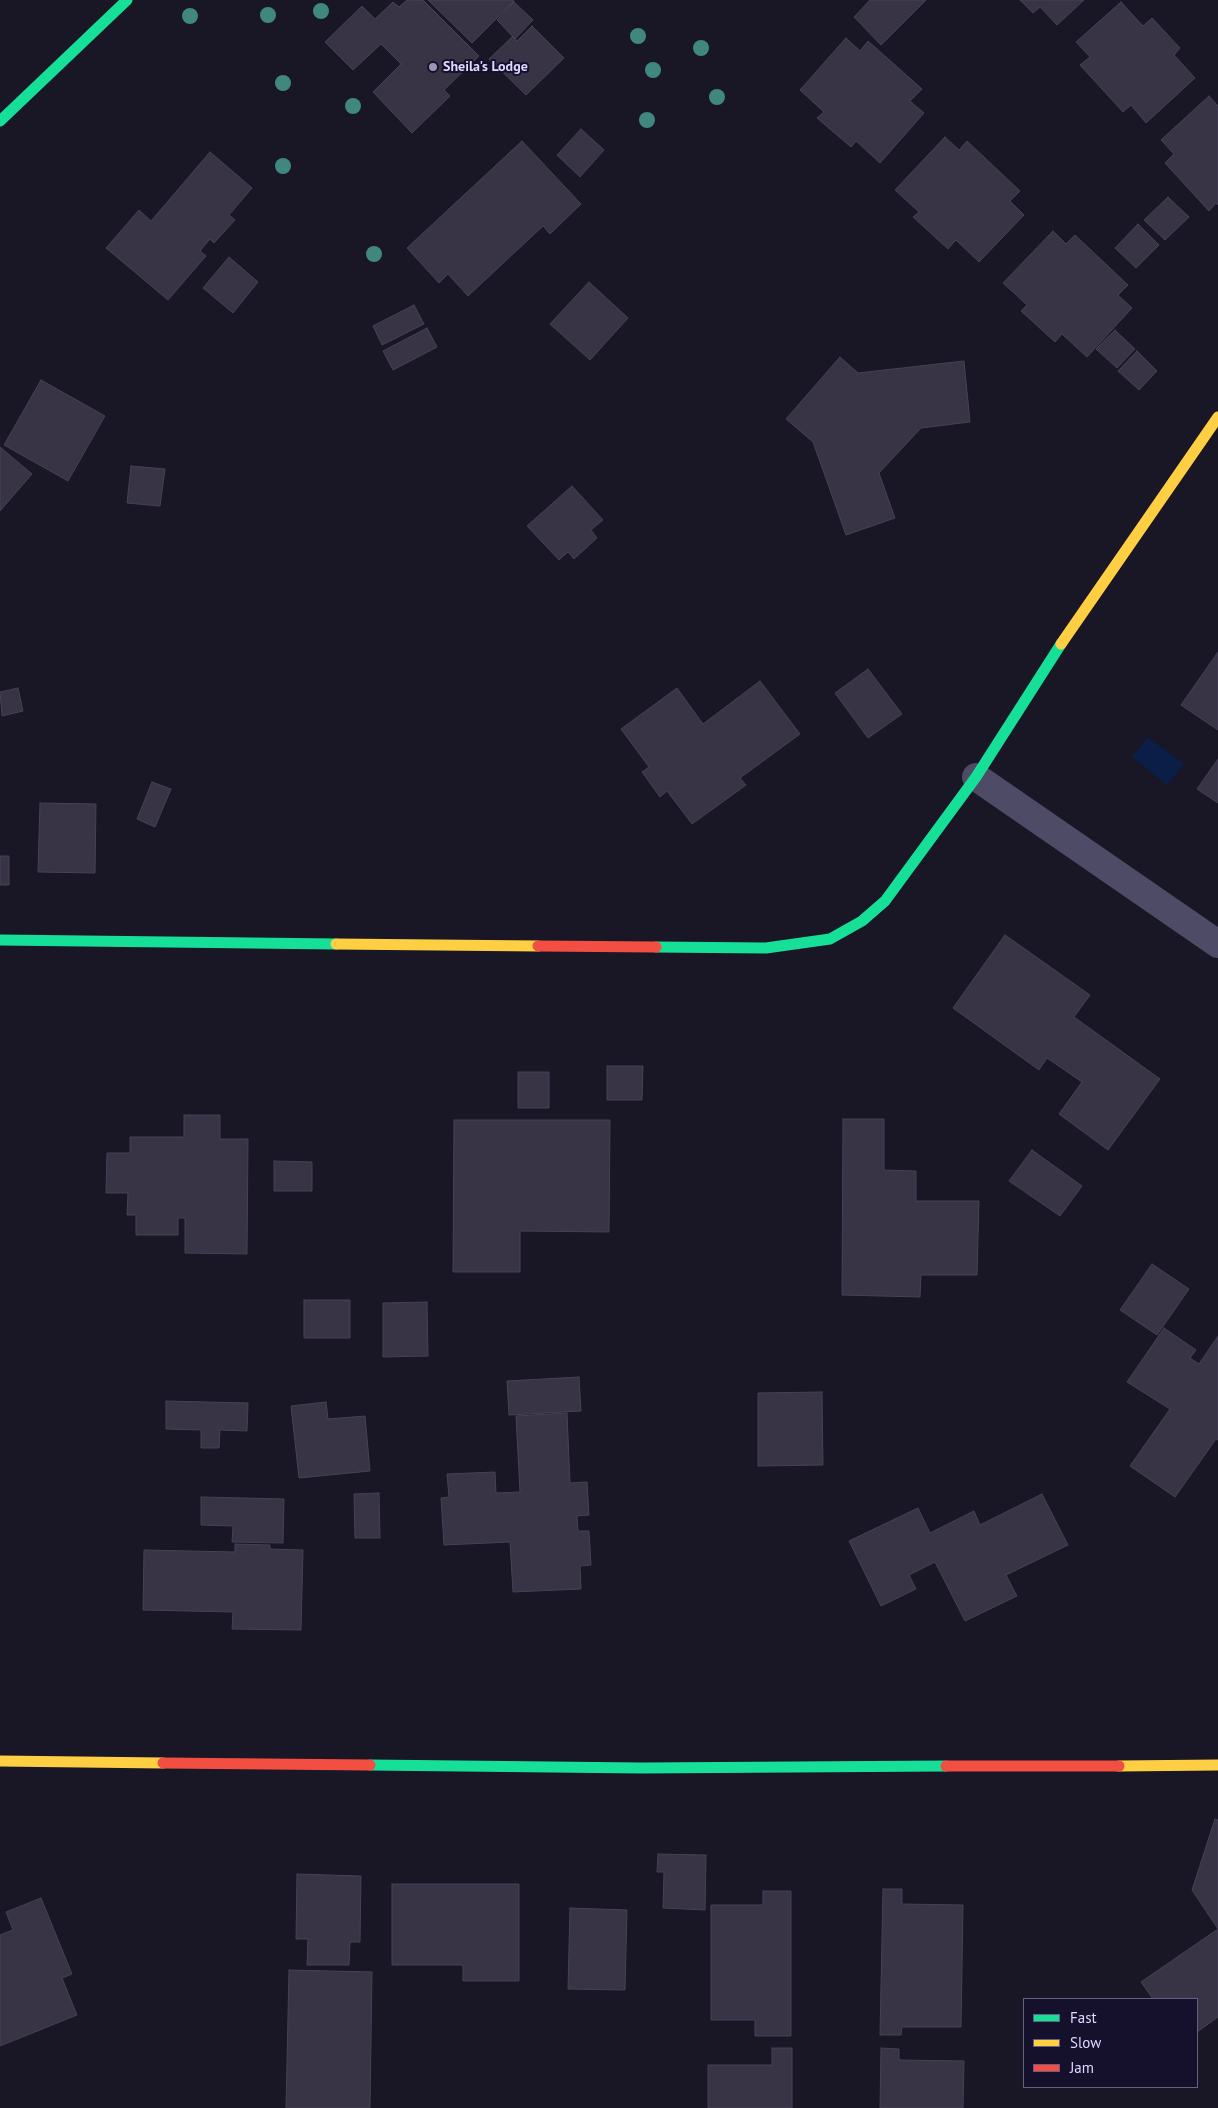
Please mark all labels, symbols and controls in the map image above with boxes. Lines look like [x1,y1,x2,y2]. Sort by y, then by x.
place label: Sheila's Lodge [443,59,528,75]
marker: Sheila's Lodge [427,61,439,73]
legend [1023,1998,1198,2088]
text: Fast [1070,2008,1097,2027]
text: Slow [1070,2033,1101,2052]
text: Jam [1070,2058,1094,2077]

